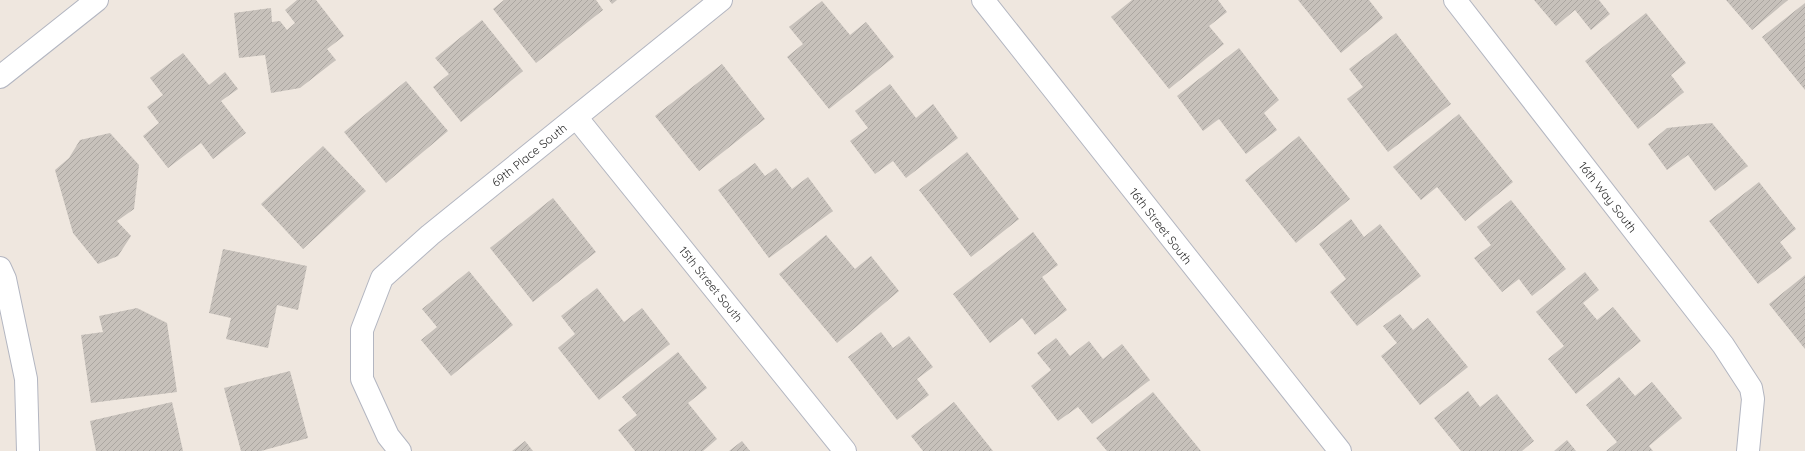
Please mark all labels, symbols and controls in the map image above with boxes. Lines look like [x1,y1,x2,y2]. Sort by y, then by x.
street label: 69th Place South [488,120,570,190]
street label: 16th Way South [1576,159,1640,235]
street label: 16th Street South [1127,185,1195,267]
street label: 15th Street South [676,243,746,325]

